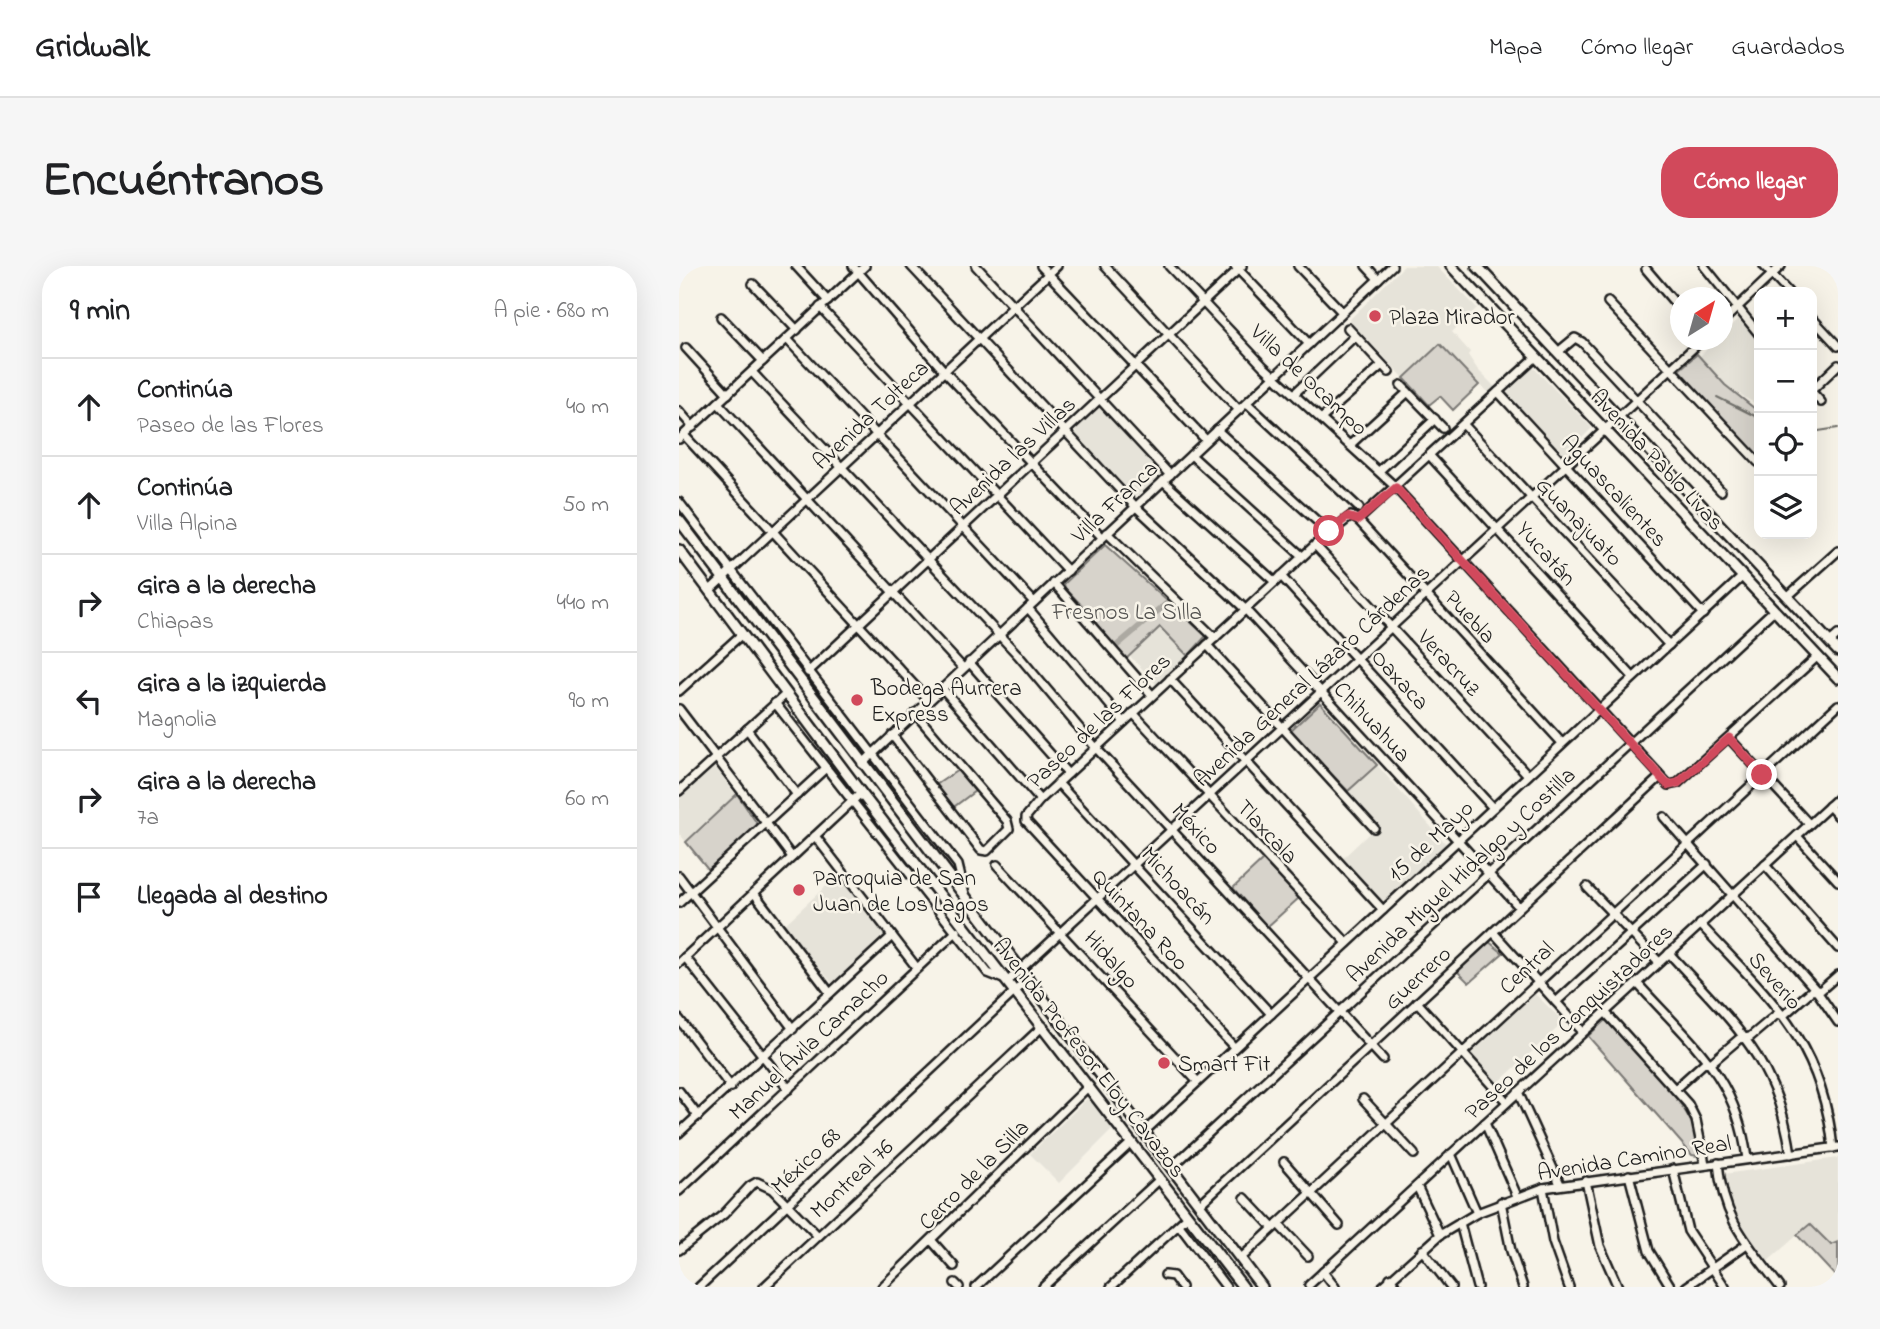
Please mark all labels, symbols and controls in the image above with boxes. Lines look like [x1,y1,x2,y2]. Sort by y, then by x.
text: Gridwalk [35,24,150,72]
text: Mapa [1489,31,1542,66]
text: Cómo llegar [1580,31,1693,66]
text: Guardados [1731,31,1845,66]
text: Encuéntranos [42,146,324,218]
button: Cómo llegar [1661,147,1838,218]
north arrow [1670,287,1733,350]
map controls [1754,287,1817,539]
button: + [1754,287,1817,350]
text: 9 min [70,290,130,334]
text: A pie · 680 m [493,295,609,328]
place label: Plaza Mirador [1389,302,1516,335]
marker: Plaza Mirador [1367,308,1383,324]
street label: Villa de Ocampo [1241,317,1375,444]
button: − [1754,350,1817,413]
street label: Avenida Tolteca [806,353,937,479]
text: Continúa [137,372,233,410]
street label: Avenida Pablo Livas [1581,382,1731,539]
icon: ahead [70,388,108,426]
street label: Avenida las Villas [943,389,1084,524]
text: 40 m [566,391,609,424]
text: Paseo de las Flores [137,410,324,443]
button: locate [1754,413,1817,476]
street label: Aguascalientes [1551,428,1674,556]
street label: Villa Franca [1064,454,1167,553]
text: Continúa [137,470,233,508]
street label: Guanajuato [1527,470,1630,575]
button: layers [1754,476,1817,539]
icon: ahead [70,486,108,524]
text: 50 m [562,489,609,522]
text: Villa Alpina [137,508,237,541]
route start [1313,515,1344,546]
street label: Yucatán [1507,515,1583,594]
street label: Avenida General Lázaro Cárdenas [1187,558,1439,796]
text: Gira a la derecha [137,568,316,606]
street label: Puebla [1436,583,1503,652]
icon: right [70,584,108,622]
text: 440 m [557,587,609,620]
park label: Fresnos La SIlla [1051,597,1202,630]
text: Chiapas [137,606,214,639]
street label: Veracruz [1408,622,1488,705]
street label: Oaxaca [1362,643,1436,719]
street label: Paseo de las Flores [1020,646,1179,798]
text: Gira a la izquierda [137,666,326,704]
place label: Bodega Aurrera Express [870,673,1022,732]
street label: Chihuahua [1325,675,1418,771]
icon: left [70,682,108,720]
text: 90 m [569,685,609,718]
marker: Bodega Aurrera Express [849,692,865,708]
text: Magnolia [137,704,217,737]
route end [1746,759,1777,790]
street label: Avenida Miguel Hidalgo y Costilla [1339,760,1585,993]
text: Gira a la derecha [137,764,316,802]
icon: right [70,780,108,818]
text: 60 m [565,783,609,816]
street label: Tlaxcala [1228,793,1305,872]
street label: 15 de Mayo [1381,793,1483,892]
street label: México [1162,796,1228,863]
text: 7a [137,802,159,835]
street label: Michoacán [1132,840,1222,933]
street label: Quintana Roo [1083,862,1195,979]
place label: Parroquia de San Juan de Los Lagos [813,863,989,923]
icon: arrive [70,878,108,916]
text: Llegada al destino [137,878,328,916]
marker: Parroquia de San Juan de Los Lagos [791,882,807,898]
street label: Paseo de los Conquistadores [1458,917,1682,1129]
street label: Hidalgo [1074,924,1146,998]
street label: Avenida Profesor Eloy Cavazos [982,931,1192,1187]
street label: Central [1493,934,1563,1003]
street label: Guerrero [1378,939,1460,1019]
street label: Severio [1739,945,1809,1018]
street label: Manuel Ávila Camacho [722,962,897,1129]
place label: Smart Fit [1178,1049,1271,1082]
marker: Smart Fit [1156,1055,1172,1071]
street label: Cerro de la Silla [912,1113,1038,1239]
street label: México 68 [764,1121,849,1203]
street label: Avenida Camino Real [1535,1128,1734,1191]
street label: Montreal 76 [803,1132,902,1227]

